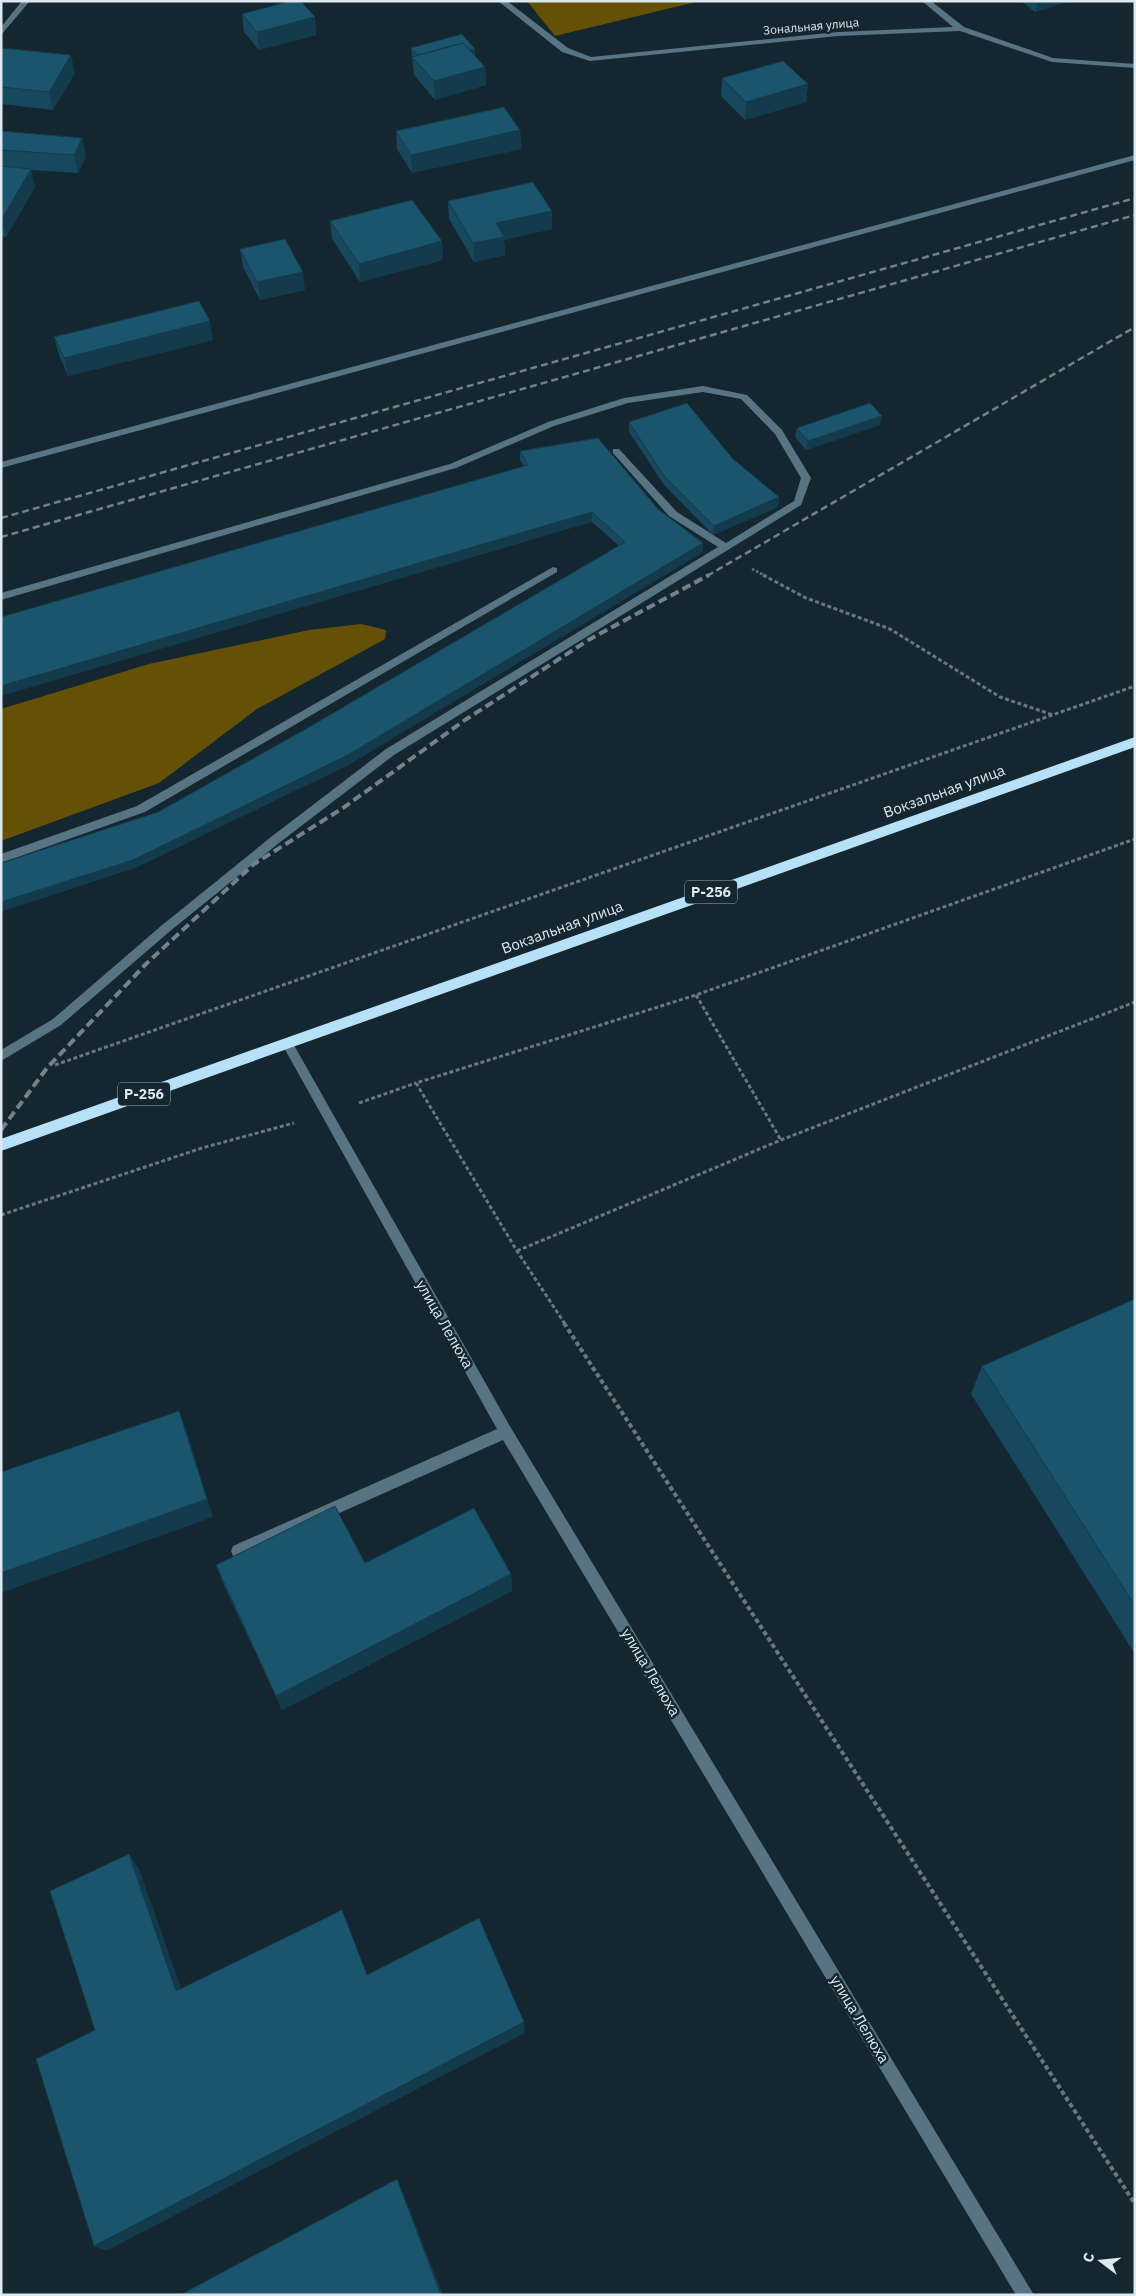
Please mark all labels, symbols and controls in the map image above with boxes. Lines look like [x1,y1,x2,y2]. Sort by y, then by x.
street label: Зональная улица [762,14,860,38]
street label: Вокзальная улица [881,760,1007,822]
road number: Р-256 [685,880,737,904]
street label: Вокзальная улица [499,896,625,958]
road number: Р-256 [118,1082,170,1106]
street label: улица Лелюха [412,1276,478,1372]
street label: улица Лелюха [617,1625,685,1719]
street label: улица Лелюха [826,1972,894,2066]
north arrow [1076,2236,1126,2286]
text: С [1079,2251,1098,2264]

